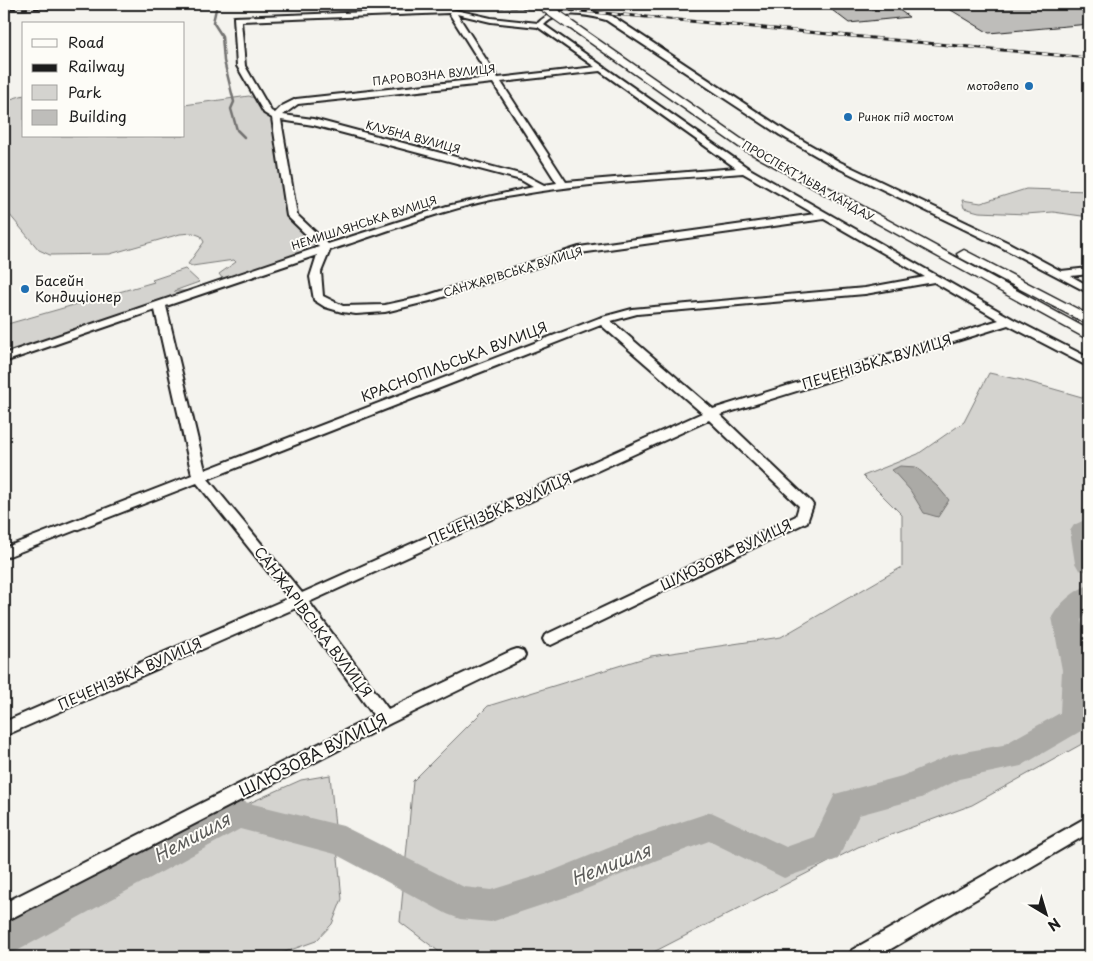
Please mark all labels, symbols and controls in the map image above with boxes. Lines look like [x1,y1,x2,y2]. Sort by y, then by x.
legend [22,22,185,138]
text: Road [68,30,104,53]
text: Railway [68,54,125,77]
street label: ПАРОВОЗНА ВУЛИЦЯ [372,60,496,89]
place label: мотодепо [967,77,1019,94]
text: Park [68,80,102,103]
marker: мотодепо [1023,80,1035,92]
text: Building [68,104,127,127]
place label: Ринок під мостом [858,108,954,125]
marker: Ринок під мостом [842,111,854,123]
street label: КЛУБНА ВУЛИЦЯ [364,116,462,157]
street label: ПРОСПЕКТ ЛЬВА ЛАНДАУ [739,136,877,225]
street label: НЕМИШЛЯНСЬКА ВУЛИЦЯ [289,191,439,254]
street label: САНЖАРІВСЬКА ВУЛИЦЯ [441,242,585,301]
place label: Басейн Кондиціонер [35,270,121,307]
marker: Басейн Кондиціонер [19,283,31,295]
street label: КРАСНОПІЛЬСЬКА ВУЛИЦЯ [357,316,550,407]
street label: ПЕЧЕНІЗЬКА ВУЛИЦЯ [799,329,954,394]
street label: ПЕЧЕНІЗЬКА ВУЛИЦЯ [425,467,575,550]
street label: ШЛЮЗОВА ВУЛИЦЯ [657,514,795,595]
street label: САНЖАРІВСЬКА ВУЛИЦЯ [250,542,377,702]
street label: ПЕЧЕНІЗЬКА ВУЛИЦЯ [55,632,205,715]
street label: ШЛЮЗОВА ВУЛИЦЯ [234,706,391,802]
water label: Немишля [148,805,236,868]
water label: Немишля [567,836,655,891]
north arrow [1020,888,1070,938]
text: N [1043,913,1065,936]

